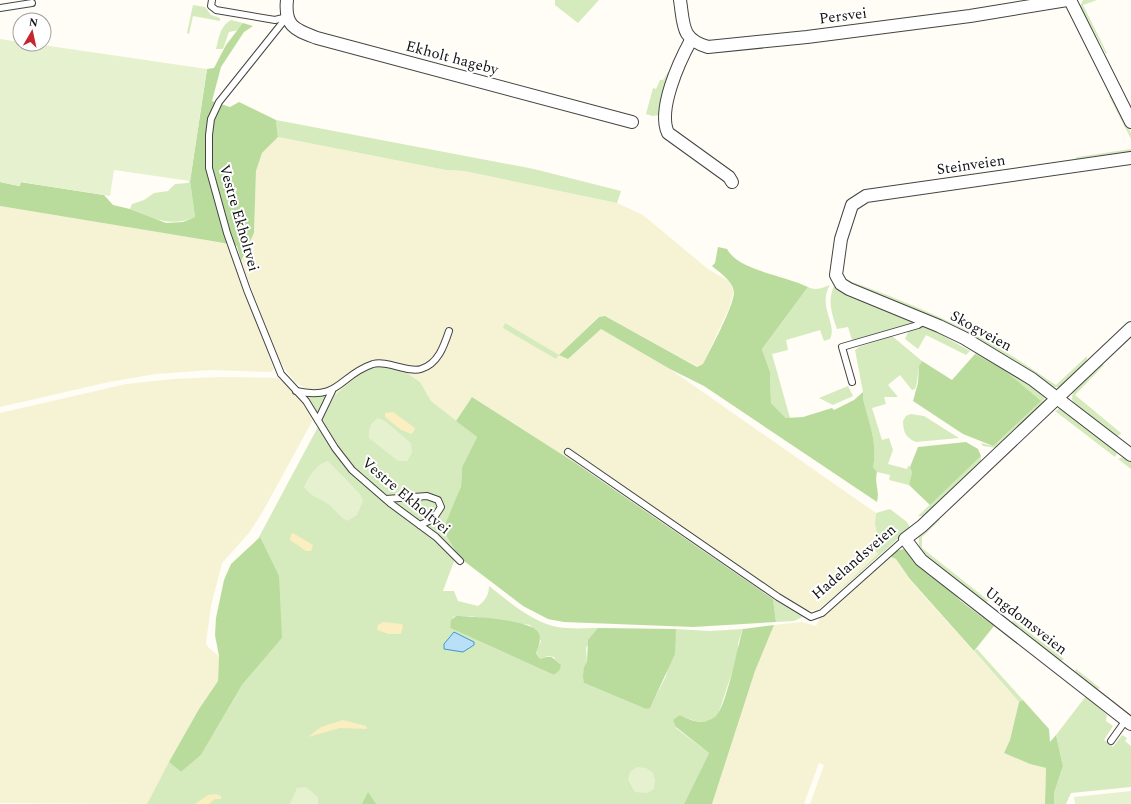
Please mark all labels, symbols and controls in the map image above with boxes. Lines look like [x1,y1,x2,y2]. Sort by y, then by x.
street label: Persvei [818,2,868,30]
north arrow [12,12,52,52]
text: N [28,14,39,32]
street label: Ekholt hageby [403,35,502,82]
street label: Steinveien [935,149,1007,181]
street label: Vestre Ekholtvei [213,162,265,274]
street label: Skogveien [946,305,1016,358]
street label: Vestre Ekholtvei [356,452,456,540]
street label: Hadelandsveien [807,519,902,605]
street label: Ungdomsveien [980,581,1073,661]

